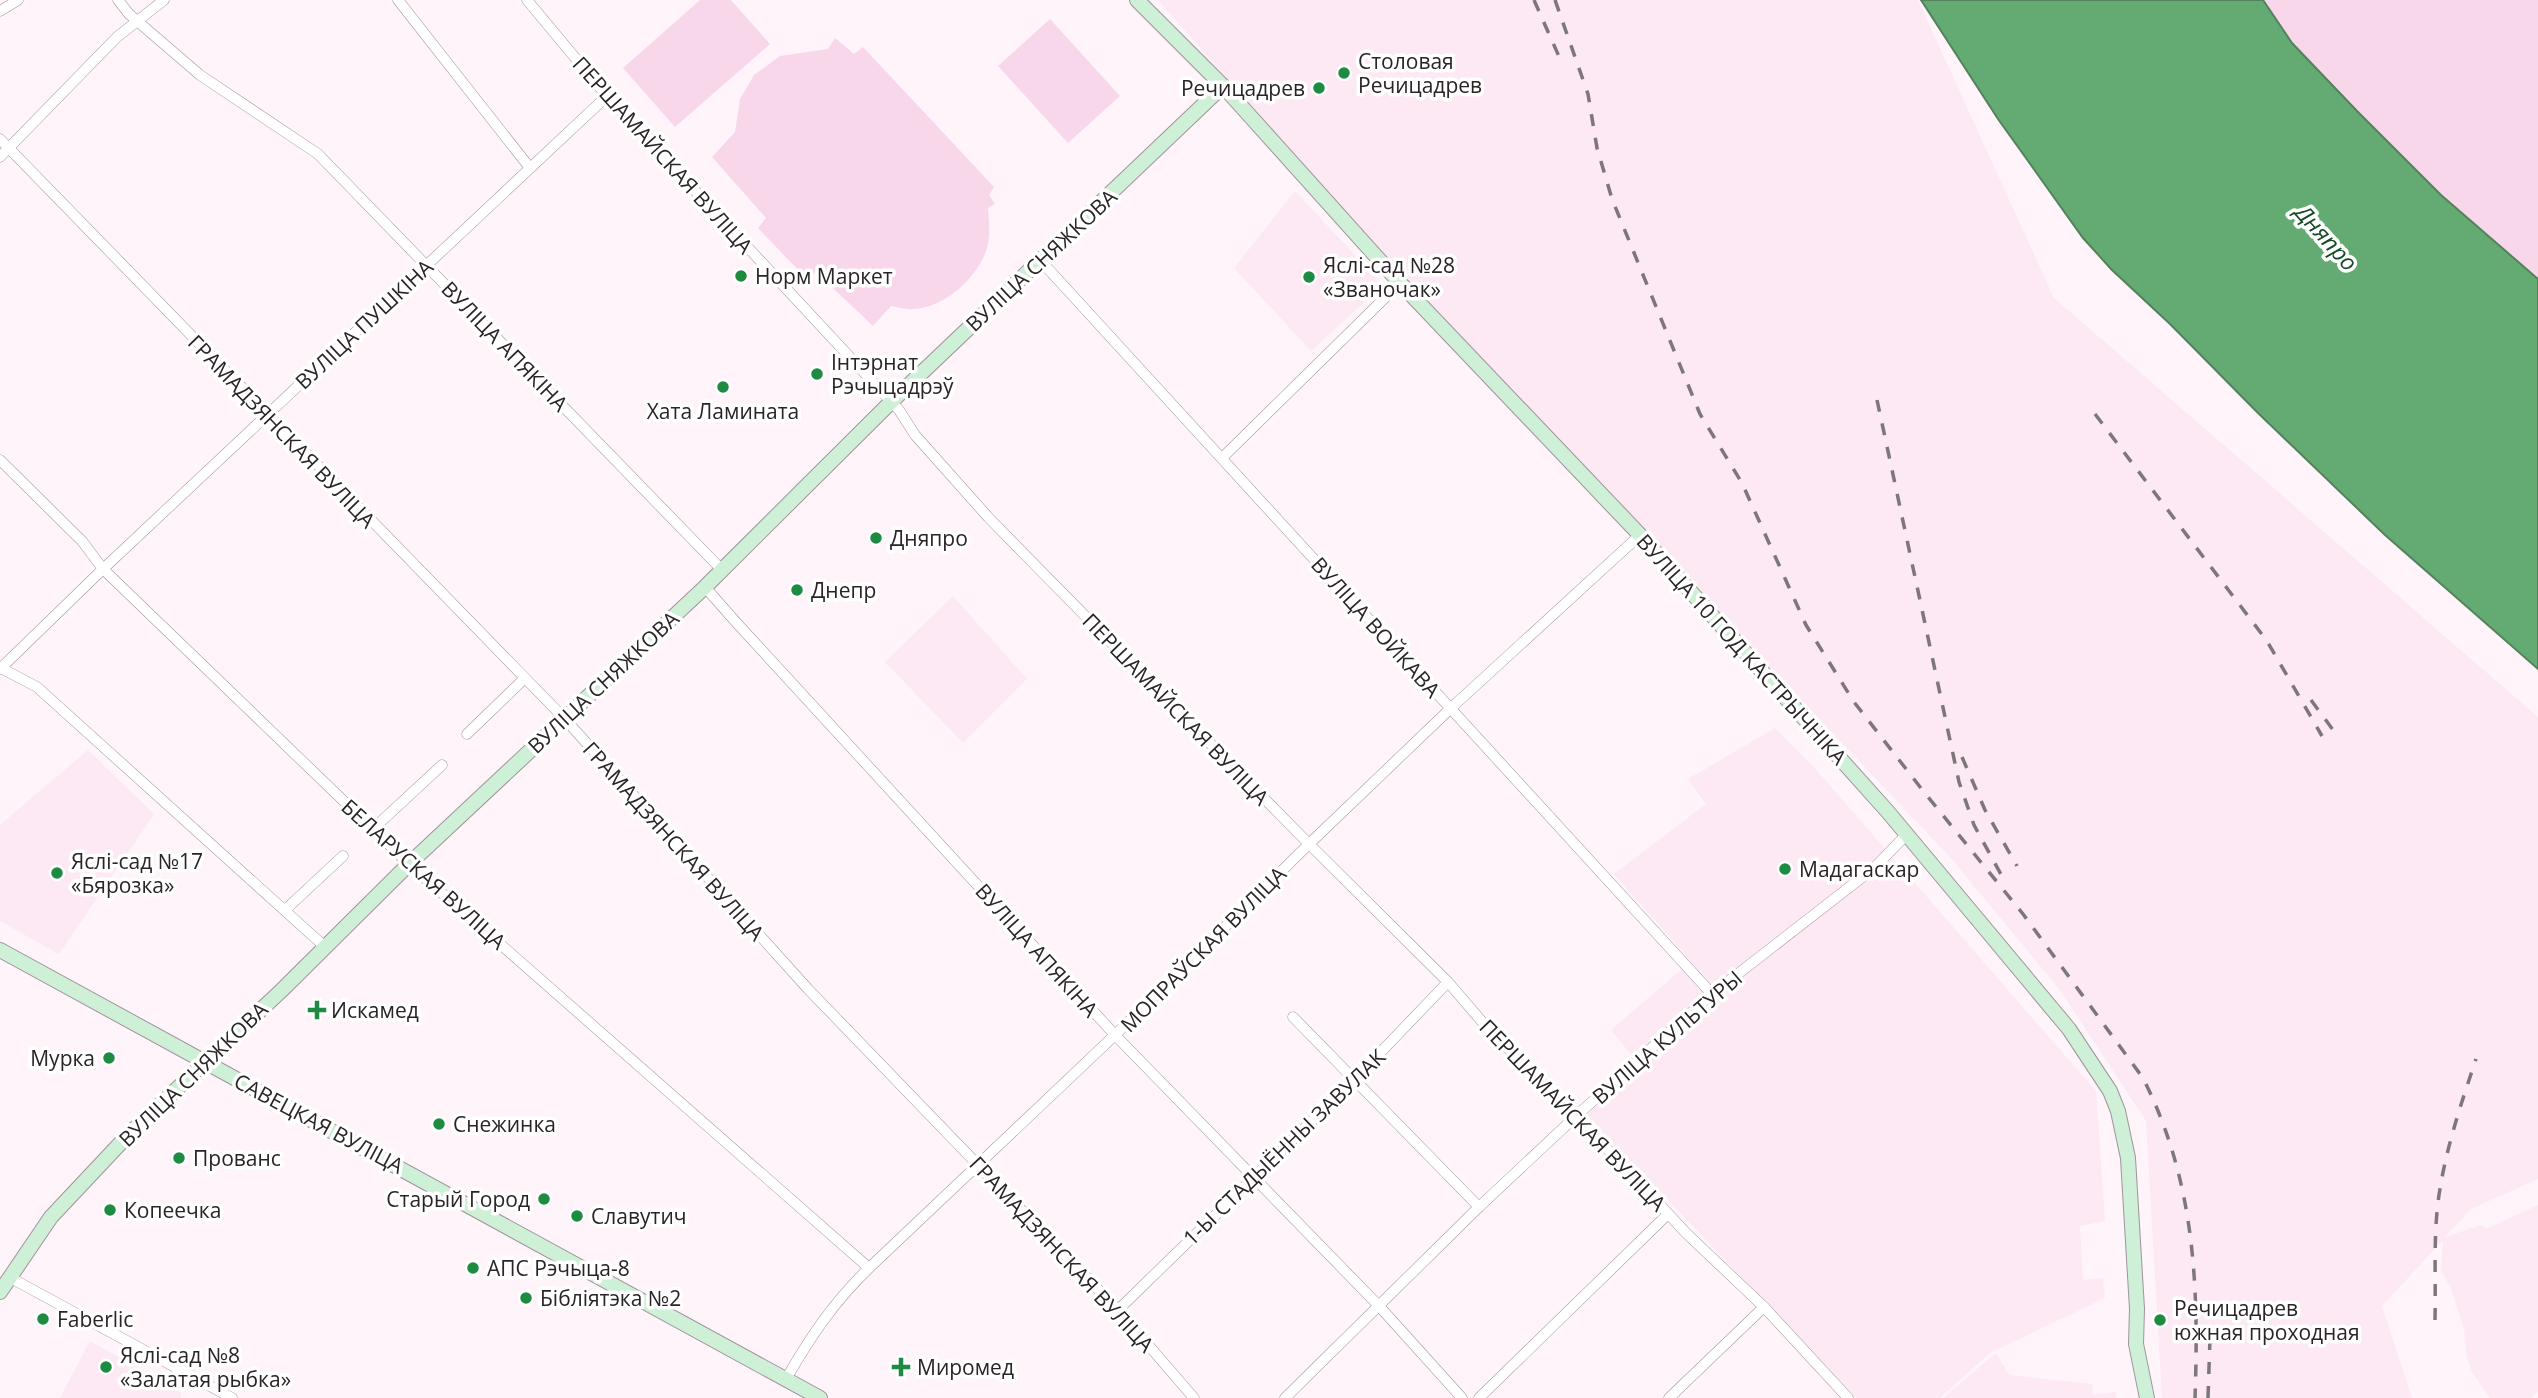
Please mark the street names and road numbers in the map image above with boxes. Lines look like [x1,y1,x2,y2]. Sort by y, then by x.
street label: ПЕРШАМАЙСКАЯ ВУЛІЦА [567,50,760,260]
street label: ВУЛІЦА СНЯЖКОВА [959,182,1123,337]
street label: ВУЛІЦА ПУШКІНА [289,252,439,395]
street label: ВУЛІЦА АПЯКІНА [436,275,575,418]
street label: ГРАМАДЗЯНСКАЯ ВУЛІЦА [182,328,382,534]
street label: ВУЛІЦА 10 ГОД КАСТРЫЧНІКА [1631,528,1854,771]
street label: ВУЛІЦА ВОЙКАВА [1305,551,1447,704]
street label: ВУЛІЦА СНЯЖКОВА [521,604,685,759]
street label: ПЕРШАМАЙСКАЯ ВУЛІЦА [1077,607,1276,812]
street label: ГРАМАДЗЯНСКАЯ ВУЛІЦА [577,736,771,947]
street label: БЕЛАРУСКАЯ ВУЛІЦА [336,793,513,956]
street label: МОПРАЎСКАЯ ВУЛІЦА [1114,860,1292,1038]
street label: ВУЛІЦА АПЯКІНА [969,877,1105,1023]
street label: ВУЛІЦА КУЛЬТУРЫ [1586,964,1748,1110]
street label: ВУЛІЦА СНЯЖКОВА [112,995,274,1153]
street label: ПЕРШАМАЙСКАЯ ВУЛІЦА [1474,1013,1673,1218]
street label: 1-Ы СТАДЫЁННЫ ЗАВУЛАК [1177,1043,1391,1251]
street label: САВЕЦКАЯ ВУЛІЦА [229,1067,409,1180]
street label: ГРАМАДЗЯНСКАЯ ВУЛІЦА [964,1150,1161,1359]

